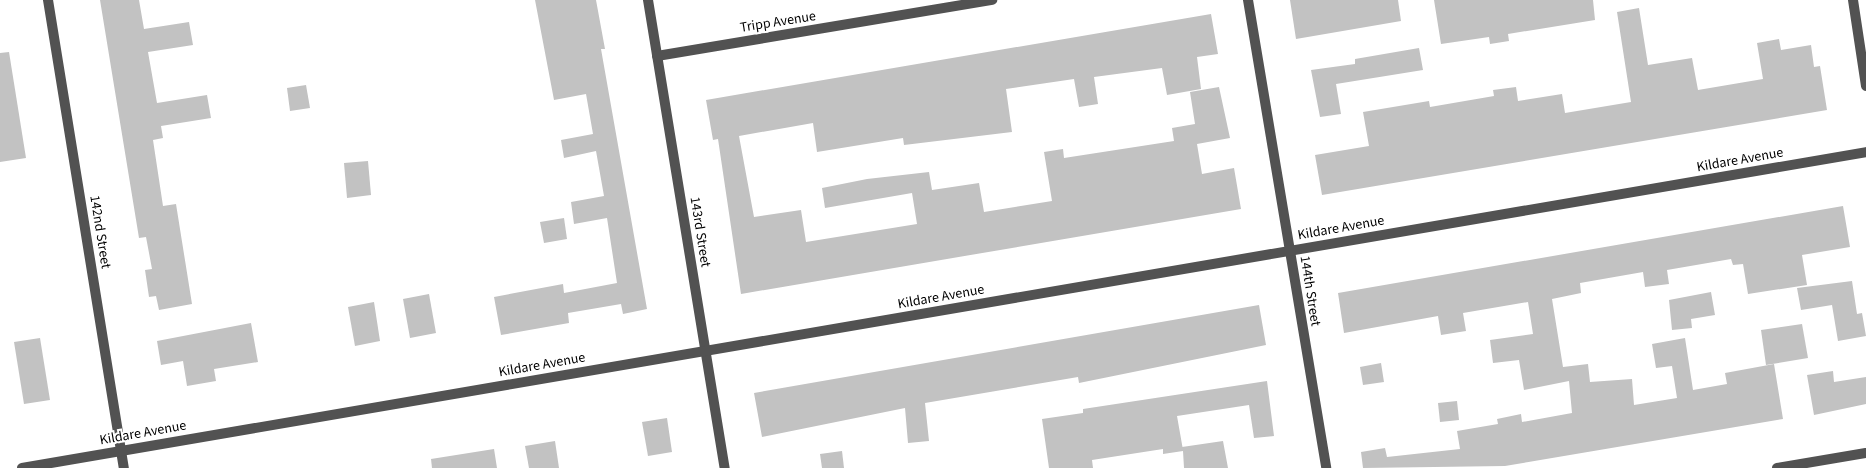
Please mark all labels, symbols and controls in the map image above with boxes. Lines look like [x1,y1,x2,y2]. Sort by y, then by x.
street label: Tripp Avenue [739,8,817,36]
street label: Kildare Avenue [1695,144,1785,176]
street label: 142nd Street [86,194,114,270]
street label: 143rd Street [686,196,714,268]
street label: Kildare Avenue [1296,212,1386,244]
street label: 144th Street [1296,255,1324,327]
street label: Kildare Avenue [896,281,986,313]
street label: Kildare Avenue [497,349,587,381]
street label: Kildare Avenue [98,417,188,449]

